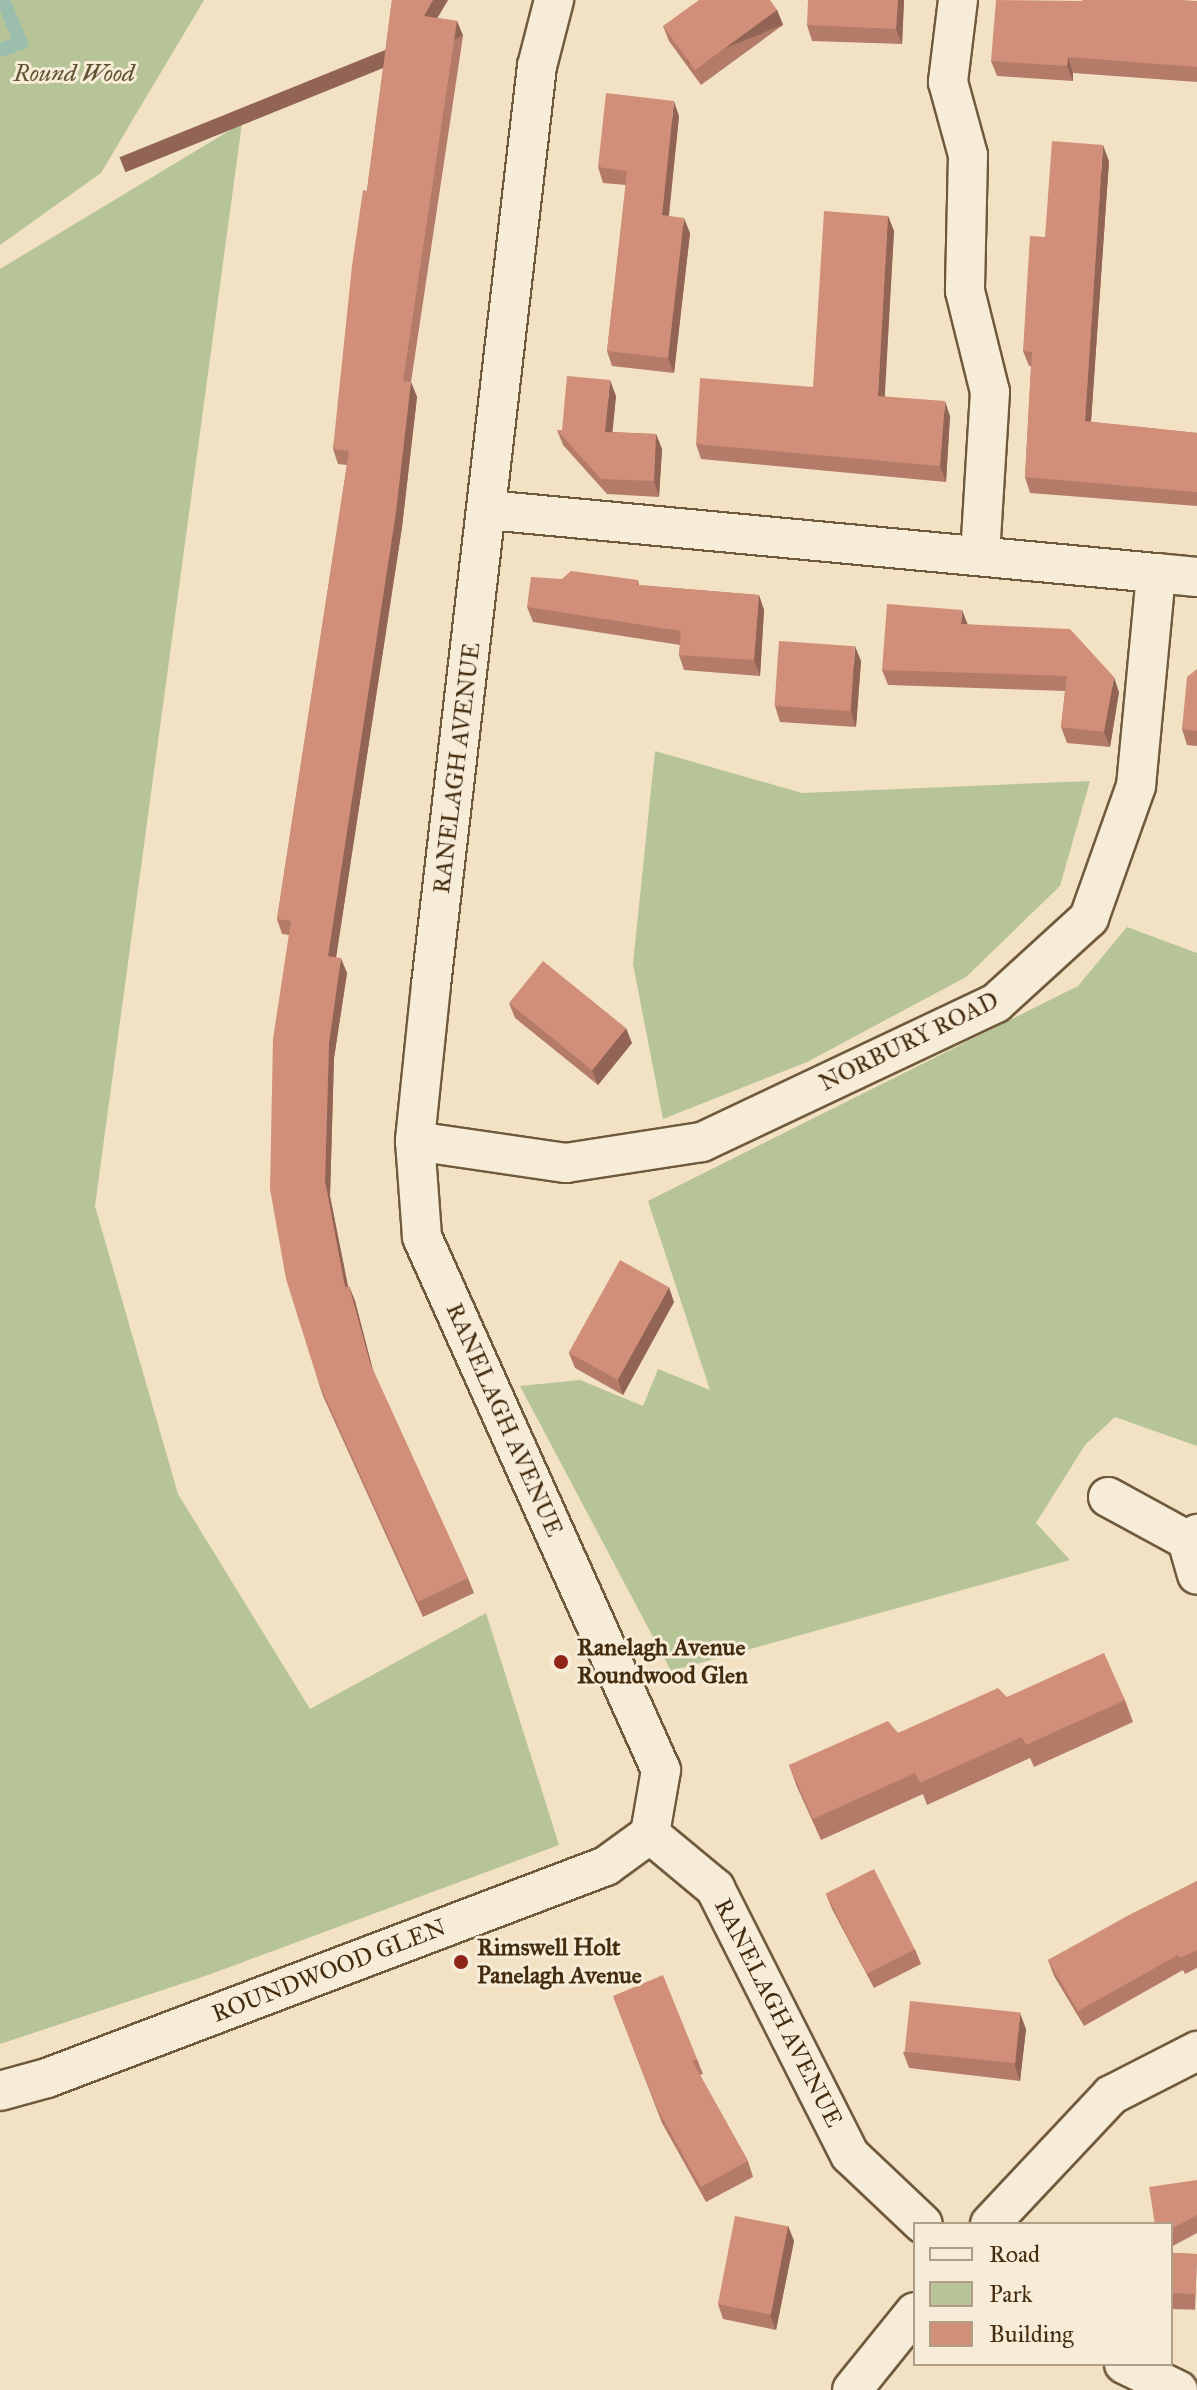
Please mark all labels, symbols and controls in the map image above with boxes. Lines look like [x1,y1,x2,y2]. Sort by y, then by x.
park label: Round Wood [13,60,135,88]
street label: RANELAGH AVENUE [427,641,487,895]
street label: NORBURY ROAD [815,986,1003,1098]
street label: RANELAGH AVENUE [439,1299,569,1541]
place label: Ranelagh Avenue Roundwood Glen [577,1634,748,1690]
marker: Ranelagh Avenue Roundwood Glen [552,1653,570,1671]
street label: RANELAGH AVENUE [708,1894,848,2132]
street label: ROUNDWOOD GLEN [208,1913,450,2029]
place label: Rimswell Holt Panelagh Avenue [477,1934,642,1990]
marker: Rimswell Holt Panelagh Avenue [452,1953,470,1971]
legend [913,2222,1173,2366]
text: Road [989,2239,1040,2269]
text: Park [989,2279,1032,2309]
text: Building [989,2319,1074,2349]

